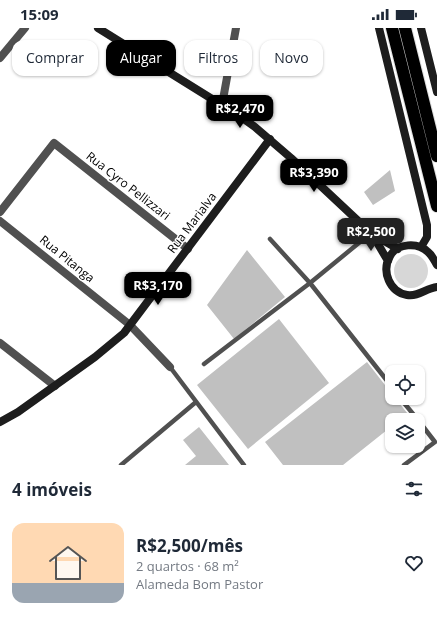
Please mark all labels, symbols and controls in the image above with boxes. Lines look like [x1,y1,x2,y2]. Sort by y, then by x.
text: 15:09 [20,4,59,24]
chip: Comprar [12,40,98,76]
chip: Alugar [106,40,176,76]
chip: Filtros [184,40,252,76]
chip: Novo [260,40,323,76]
pin: R$2,470 [203,95,277,129]
text: R$2,470 [215,99,265,117]
street label: Rua Cyro Pellizzari [83,147,174,224]
pin: R$3,390 [277,159,351,193]
text: R$3,390 [289,163,339,181]
street label: Rua Marialva [163,189,220,257]
pin: R$2,500 [334,218,408,252]
text: R$2,500 [346,222,396,240]
street label: Rua Pitanga [36,231,98,286]
pin: R$3,170 [121,272,195,306]
text: R$3,170 [133,276,183,294]
map controls [385,365,425,453]
button: locate [385,365,425,405]
button: layers [385,413,425,453]
text: 4 imóveis [12,478,92,501]
icon: filters [403,478,425,500]
text: R$2,500/mês [136,534,243,557]
icon: home [44,539,92,587]
icon: heart [403,552,425,574]
text: 2 quartos · 68 m² [136,557,239,575]
text: Alameda Bom Pastor [136,575,263,593]

